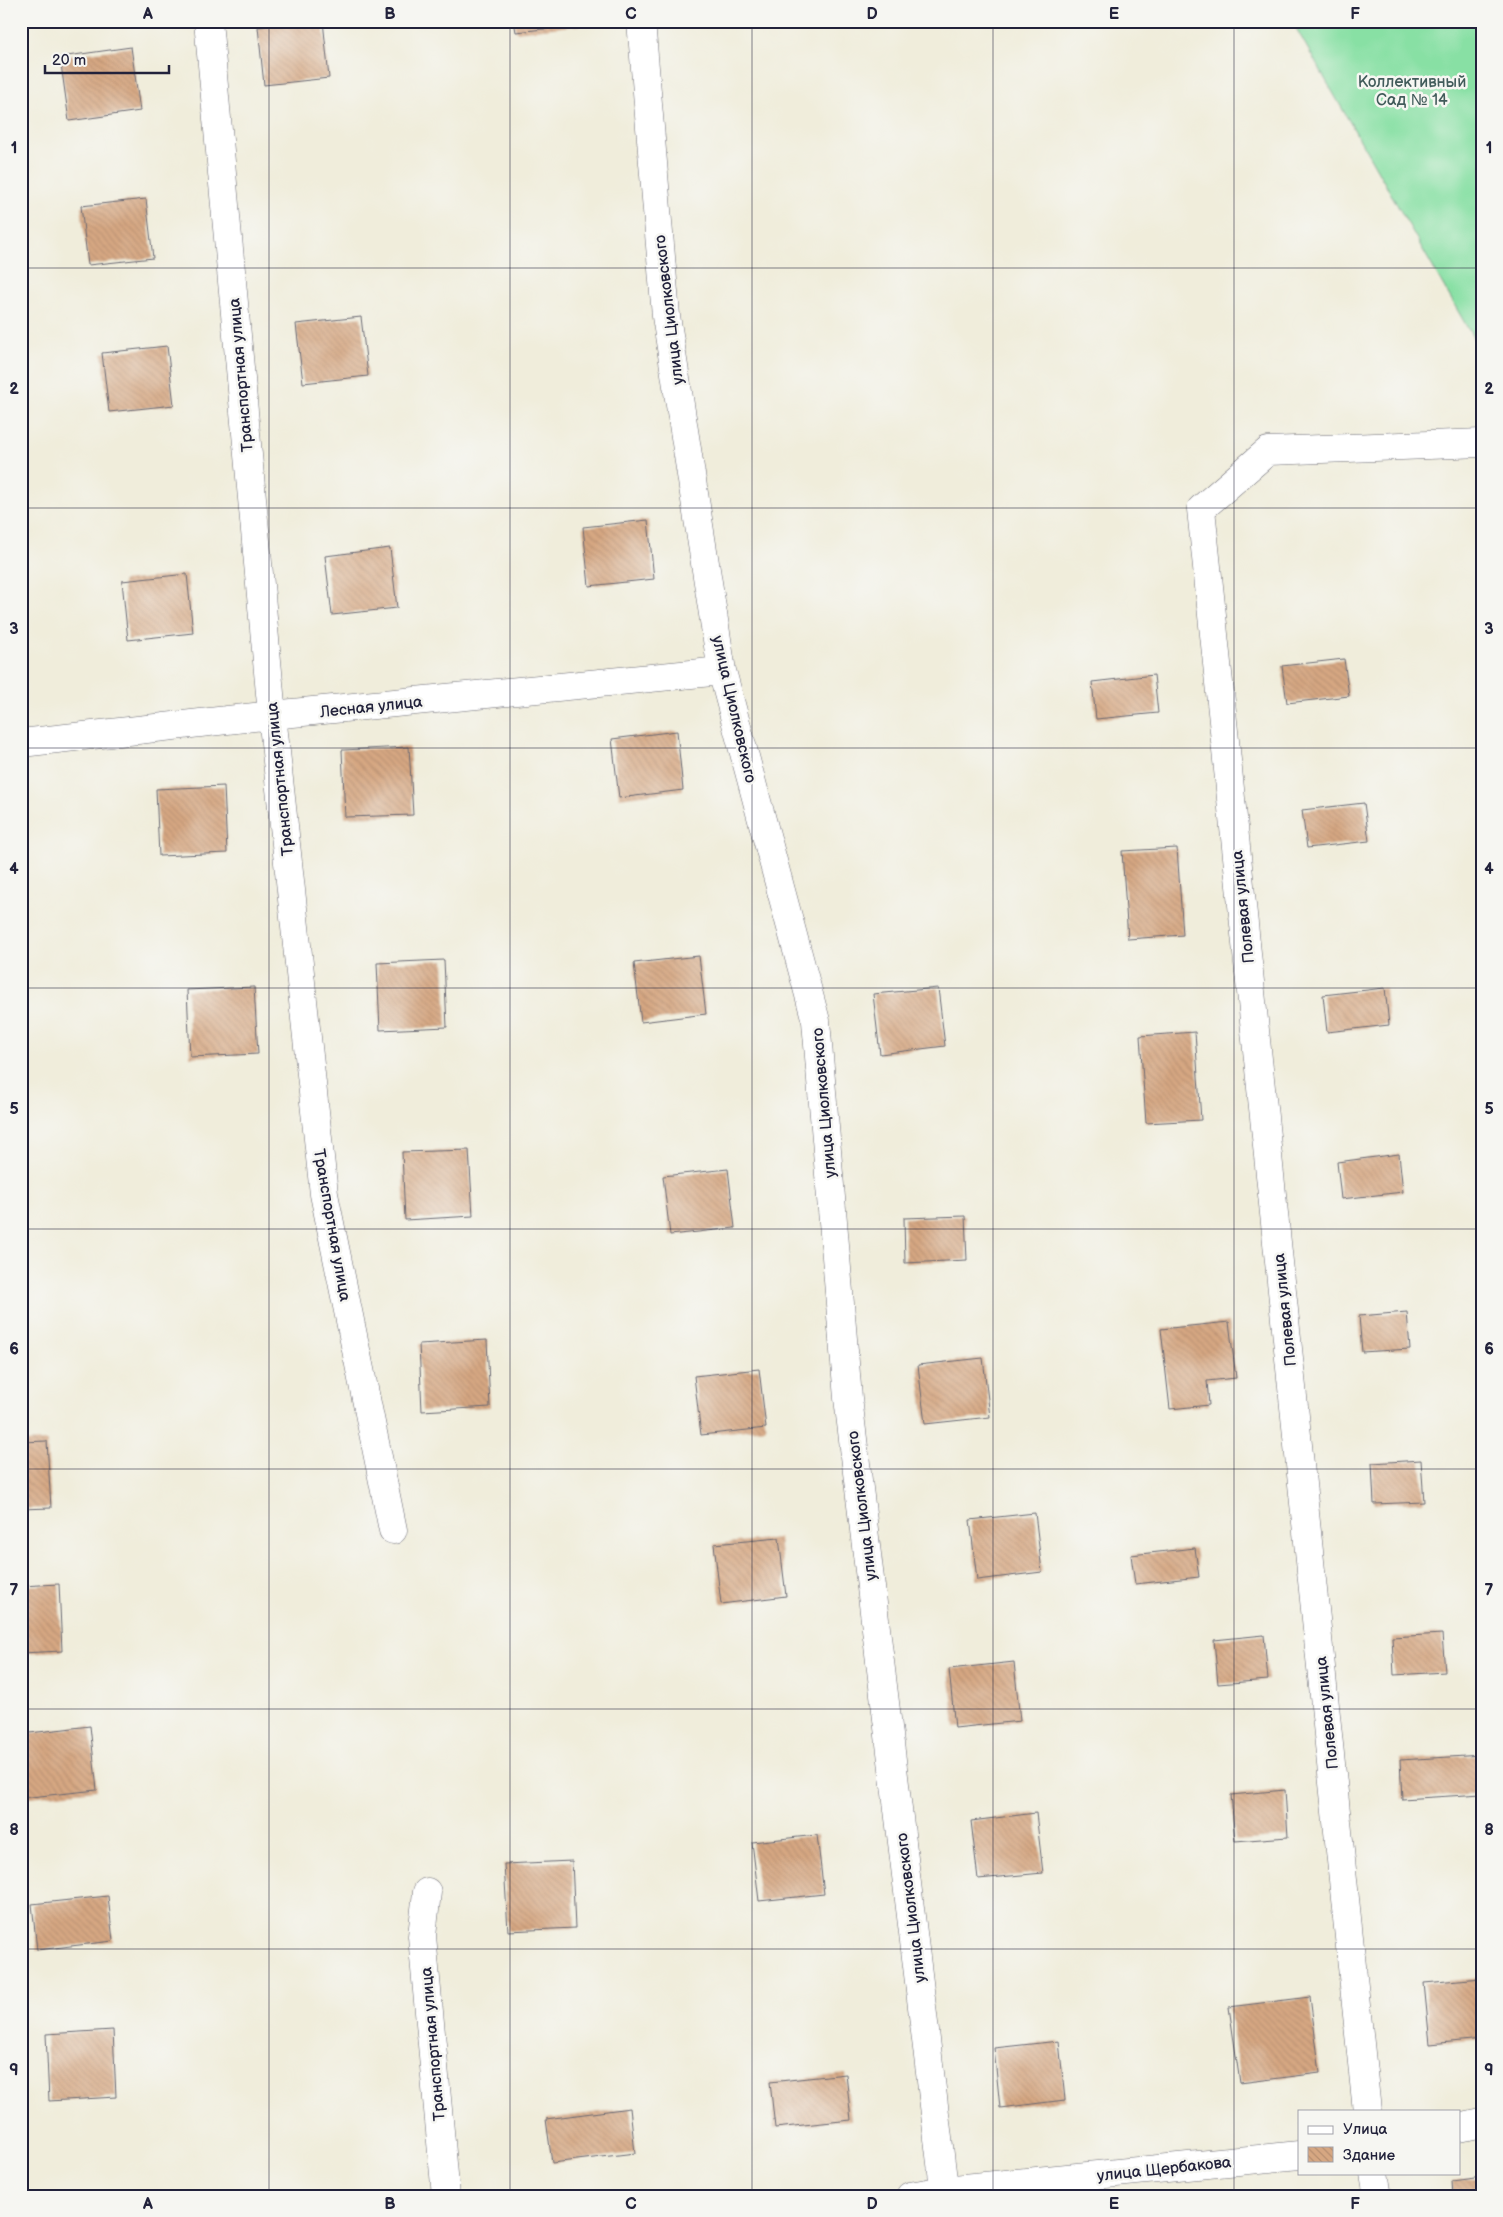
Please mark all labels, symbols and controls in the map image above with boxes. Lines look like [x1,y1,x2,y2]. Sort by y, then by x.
text: A [142,5,153,24]
text: B [384,5,396,24]
text: C [625,5,637,24]
text: D [866,5,878,24]
text: E [1109,5,1119,24]
text: F [1350,5,1360,24]
scale bar [45,42,169,74]
text: 20 m [52,51,86,70]
park label: Коллективный Сад № 14 [1358,73,1466,110]
text: 1 [11,139,17,158]
text: 1 [1486,139,1492,158]
street label: улица Циолковского [651,234,688,386]
street label: Транспортная улица [225,297,258,453]
text: 2 [9,380,19,399]
text: 2 [1484,380,1494,399]
text: 3 [9,620,19,639]
text: 3 [1484,620,1494,639]
street label: улица Циолковского [707,634,760,785]
street label: Лесная улица [318,693,424,722]
street label: Транспортная улица [263,701,298,857]
street label: Полевая улица [1228,849,1259,964]
text: 4 [9,860,19,879]
text: 4 [1484,860,1494,879]
street label: улица Циолковского [808,1027,841,1179]
text: 5 [9,1100,19,1119]
text: 5 [1484,1100,1494,1119]
street label: Транспортная улица [309,1148,354,1303]
street label: Полевая улица [1270,1252,1301,1367]
text: 6 [9,1340,19,1359]
text: 6 [1484,1340,1494,1359]
street label: улица Циолковского [844,1430,881,1582]
text: 7 [10,1581,19,1600]
text: 7 [1485,1581,1494,1600]
street label: Полевая улица [1312,1655,1343,1770]
text: 8 [9,1821,19,1840]
text: 8 [1484,1821,1494,1840]
street label: улица Циолковского [893,1832,930,1984]
street label: Транспортная улица [417,1966,450,2122]
text: 9 [9,2061,19,2080]
text: 9 [1484,2061,1494,2080]
legend [1298,2110,1460,2174]
text: Улица [1343,2120,1388,2139]
text: Здание [1343,2146,1395,2165]
street label: улица Щербакова [1096,2153,1233,2186]
text: A [142,2195,153,2214]
text: B [384,2195,396,2214]
text: C [625,2195,637,2214]
text: D [866,2195,878,2214]
text: E [1109,2195,1119,2214]
text: F [1350,2195,1360,2214]

